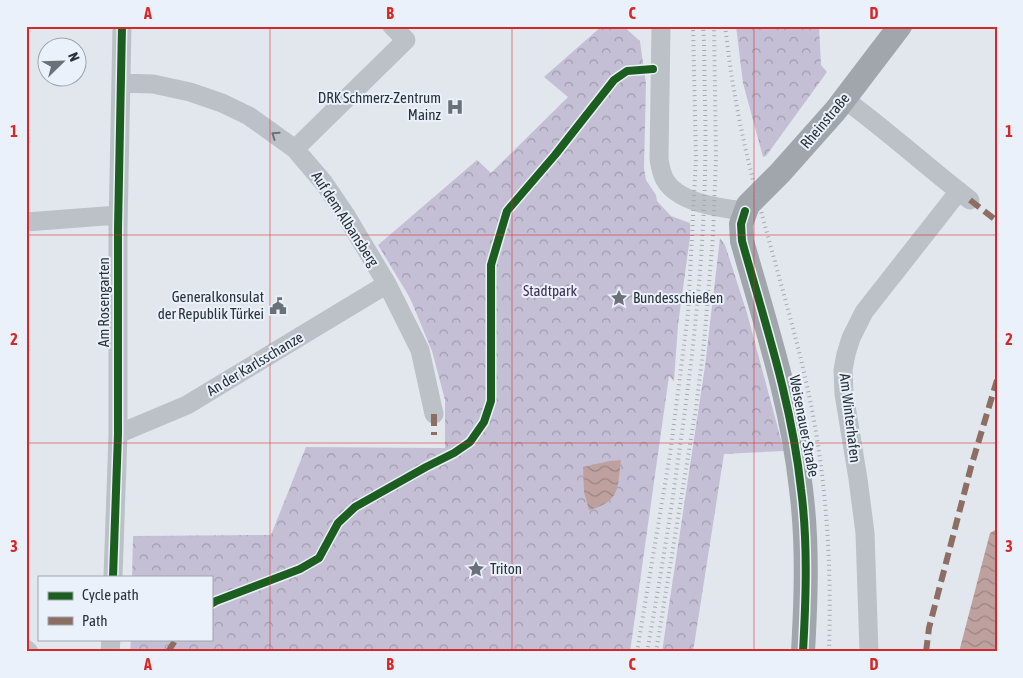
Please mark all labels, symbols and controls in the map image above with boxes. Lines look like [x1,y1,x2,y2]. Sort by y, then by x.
text: A [143,4,152,22]
text: B [386,4,394,22]
text: C [628,4,636,22]
text: D [870,4,879,22]
north arrow [38,38,88,88]
text: N [65,50,83,64]
place label: DRK Schmerz-Zentrum Mainz [318,89,442,123]
street label: Rheinstraße [797,89,853,152]
hospital icon: DRK Schmerz-Zentrum Mainz [445,97,465,117]
text: 1 [10,122,18,140]
text: 1 [1005,122,1013,140]
one-way arrow [272,132,281,140]
street label: Auf dem Albansberg [308,168,383,270]
street label: Am Rosengarten [95,257,112,347]
park label: Stadtpark [523,282,577,299]
place label: Generalkonsulat der Republik Türkei [158,288,264,322]
place icon: Bundesschießen [609,288,629,308]
place label: Bundesschießen [633,289,723,306]
public building icon: Generalkonsulat der Republik Türkei [268,296,288,316]
street label: An der Karlsschanze [204,328,306,399]
text: 2 [10,330,18,348]
text: 2 [1005,330,1013,348]
street label: Am Winterhafen [837,372,864,463]
street label: Weisenauer Straße [786,374,823,478]
text: 3 [10,537,18,555]
text: 3 [1005,537,1013,555]
place icon: Triton [466,559,486,579]
place label: Triton [490,560,522,577]
legend [38,576,212,640]
text: Cycle path [82,586,139,603]
text: Path [82,612,108,629]
text: A [143,655,152,673]
text: B [386,655,394,673]
text: C [628,655,636,673]
text: D [870,655,879,673]

